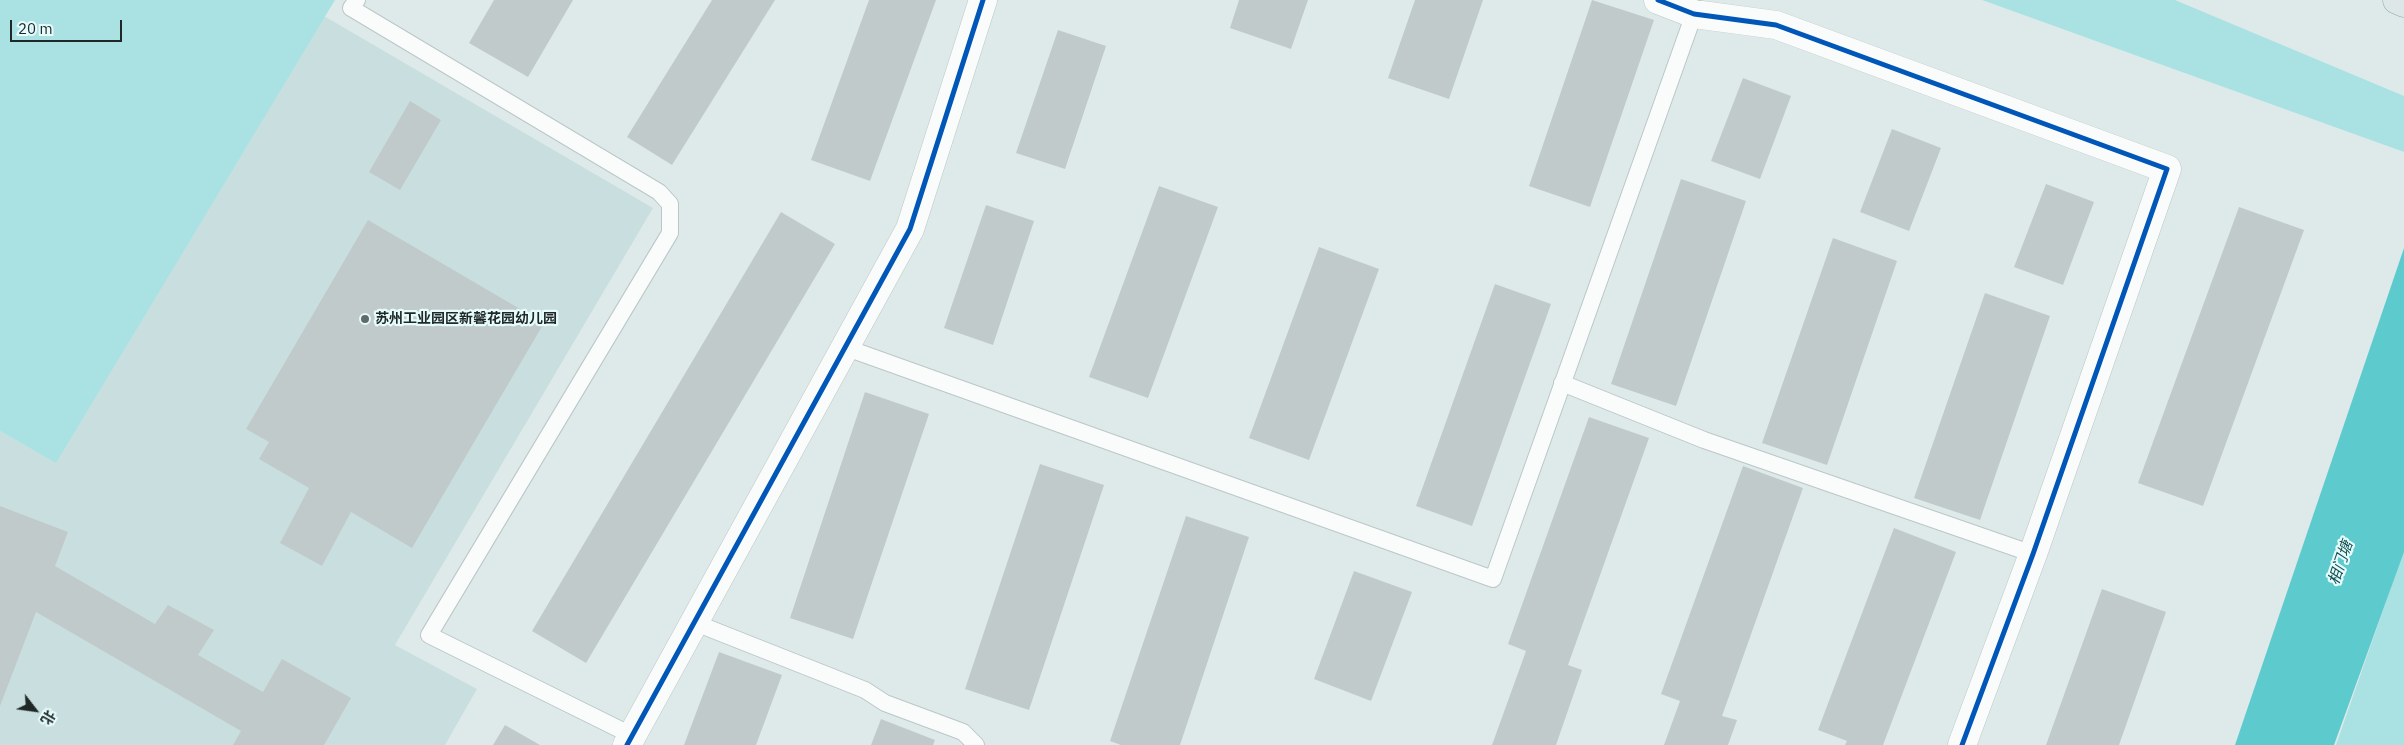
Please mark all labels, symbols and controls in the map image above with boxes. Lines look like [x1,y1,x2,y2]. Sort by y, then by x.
scale bar [12,10,125,42]
text: 20 m [18,19,53,38]
place label: 苏州工业园区新馨花园幼儿园 [375,311,557,327]
marker: 苏州工业园区新馨花园幼儿园 [359,313,371,325]
water label: 相门塘 [2325,539,2357,587]
north arrow [10,685,60,735]
text: 北 [37,707,59,728]

